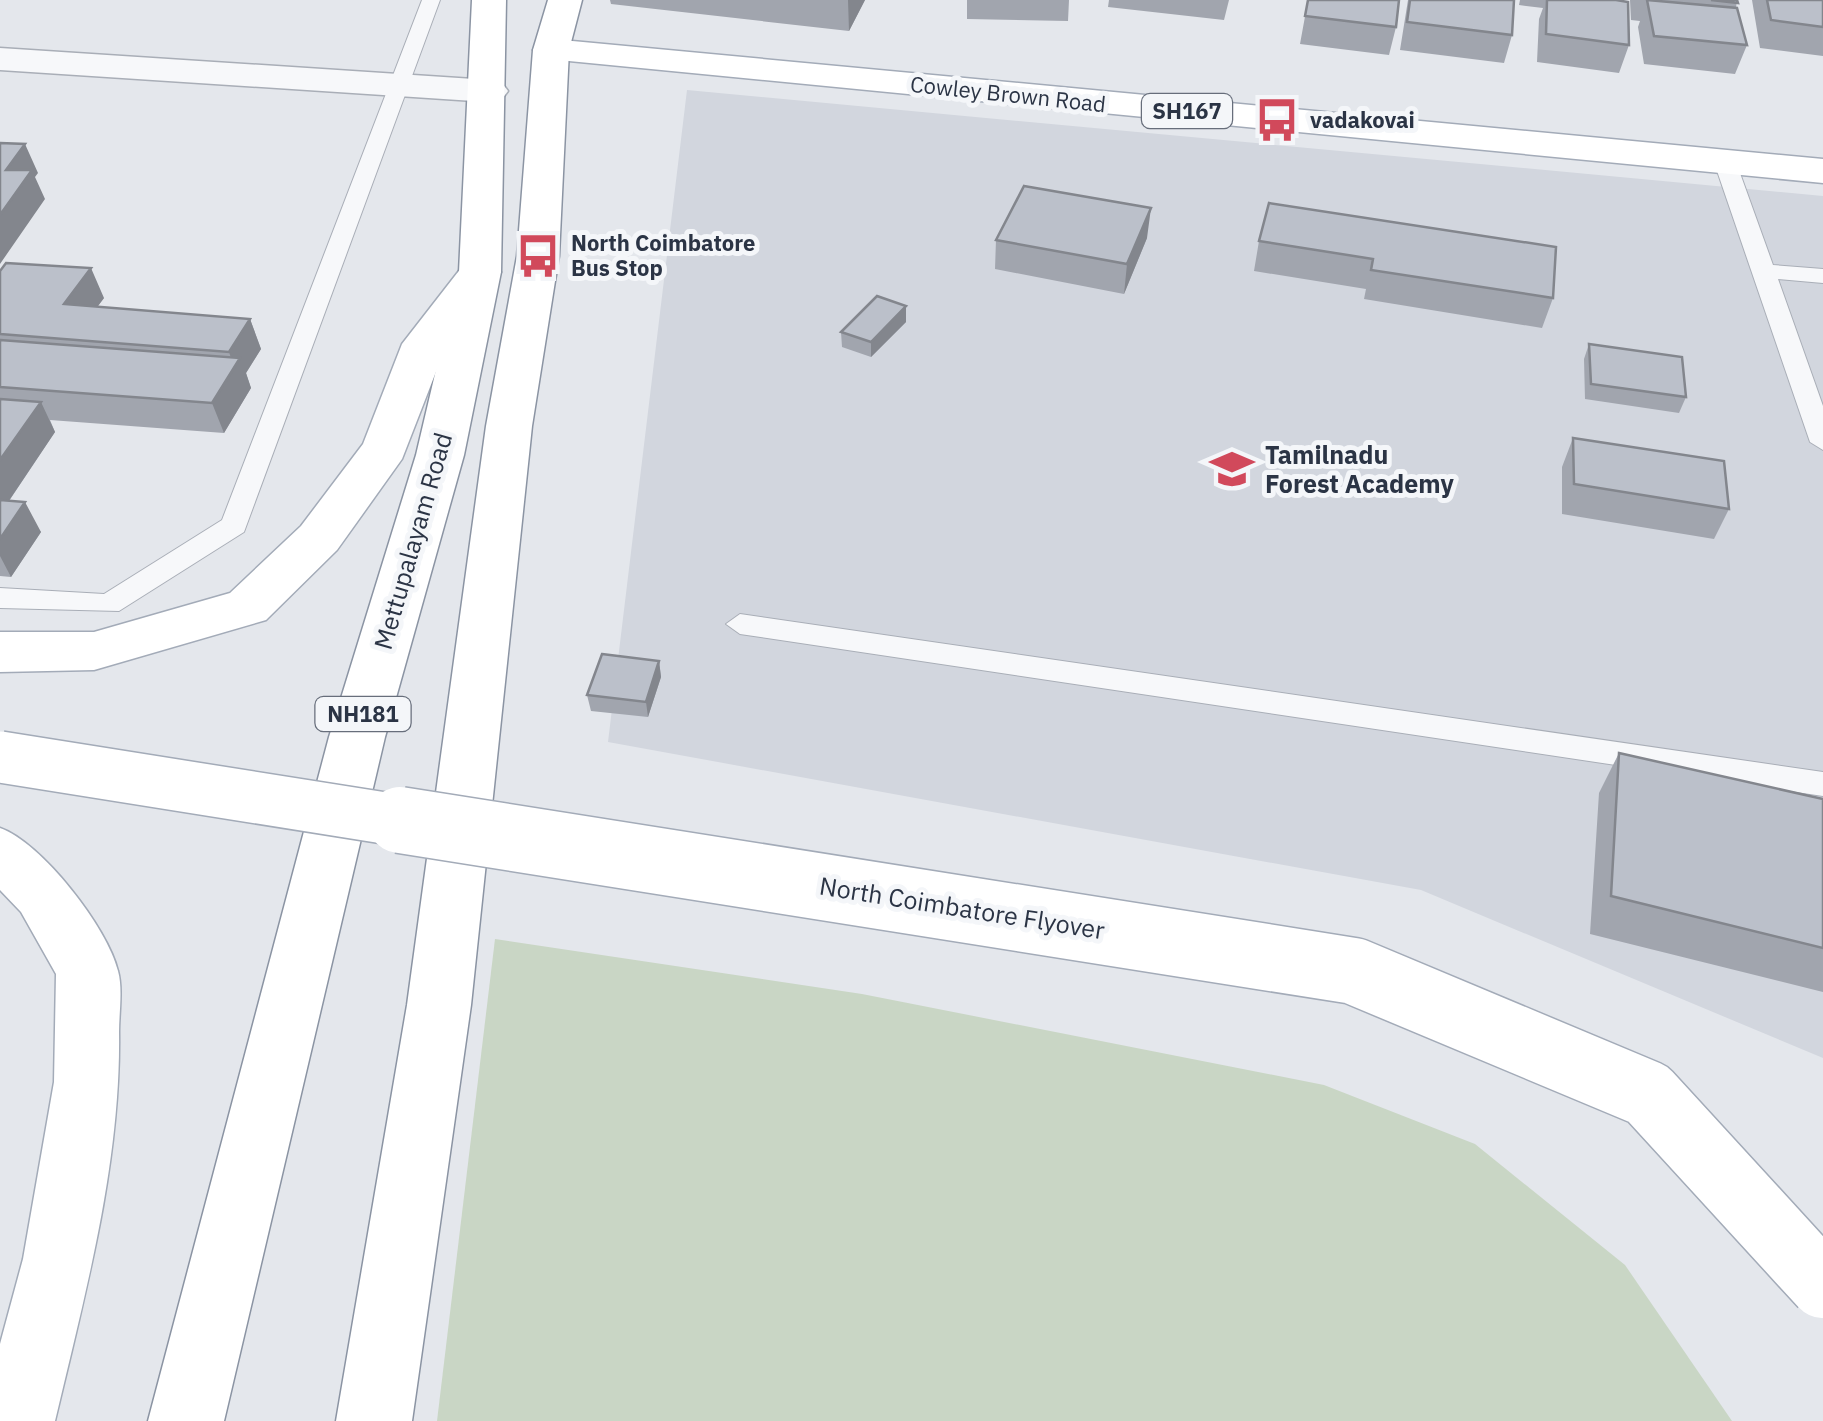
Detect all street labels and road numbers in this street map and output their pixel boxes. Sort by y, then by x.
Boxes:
street label: Cowley Brown Road [909,69,1107,118]
road number: SH167 [1142,94,1232,128]
street label: Mettupalayam Road [366,429,459,653]
road number: NH181 [316,697,410,731]
street label: North Coimbatore Flyover [817,869,1107,946]

